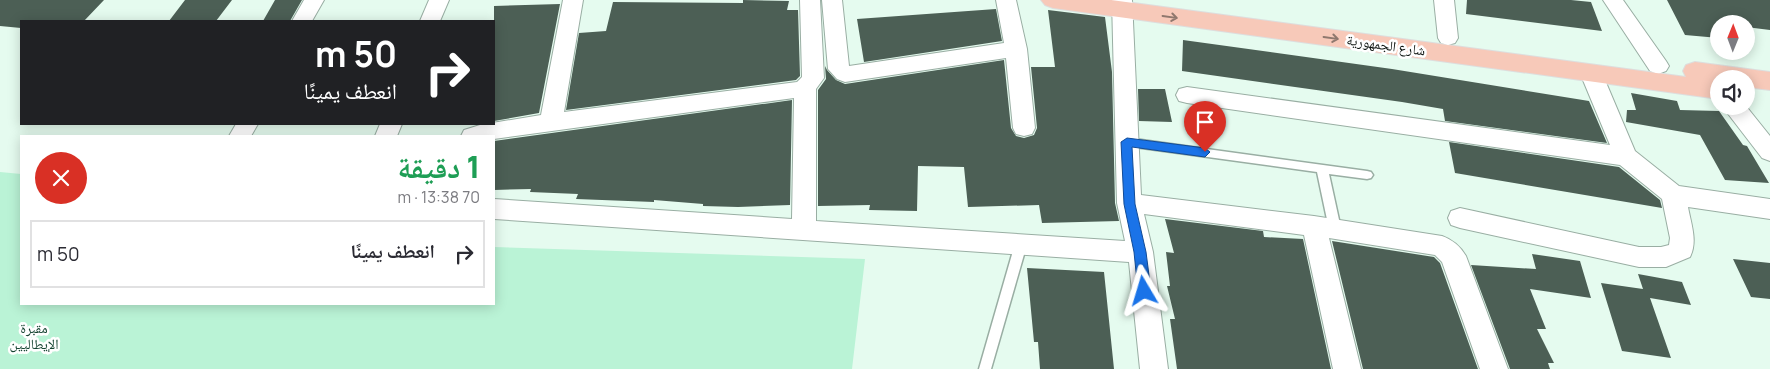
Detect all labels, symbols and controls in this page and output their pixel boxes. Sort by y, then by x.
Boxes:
one-way arrow [1161,12,1177,22]
north arrow [1710,15,1755,60]
map controls [1710,15,1755,115]
text: 50 m [315,30,397,78]
street label: شارع الجمهورية [1345,30,1427,60]
one-way arrow [1322,33,1338,43]
icon: right [415,40,480,105]
button: sound [1710,70,1755,115]
text: انعطف يمينًا [304,76,397,106]
pin [1184,101,1226,152]
icon: arrive [1191,108,1219,136]
text: 1 دقيقة [397,146,480,187]
button: close [35,152,87,204]
text: 70 m · 13:38 [397,186,480,208]
text: انعطف يمينًا [351,238,435,264]
icon: right [450,240,478,268]
text: 50 m [37,241,80,267]
position arrow [1117,264,1169,316]
park label: مقبرة الإيطاليين [10,318,58,353]

